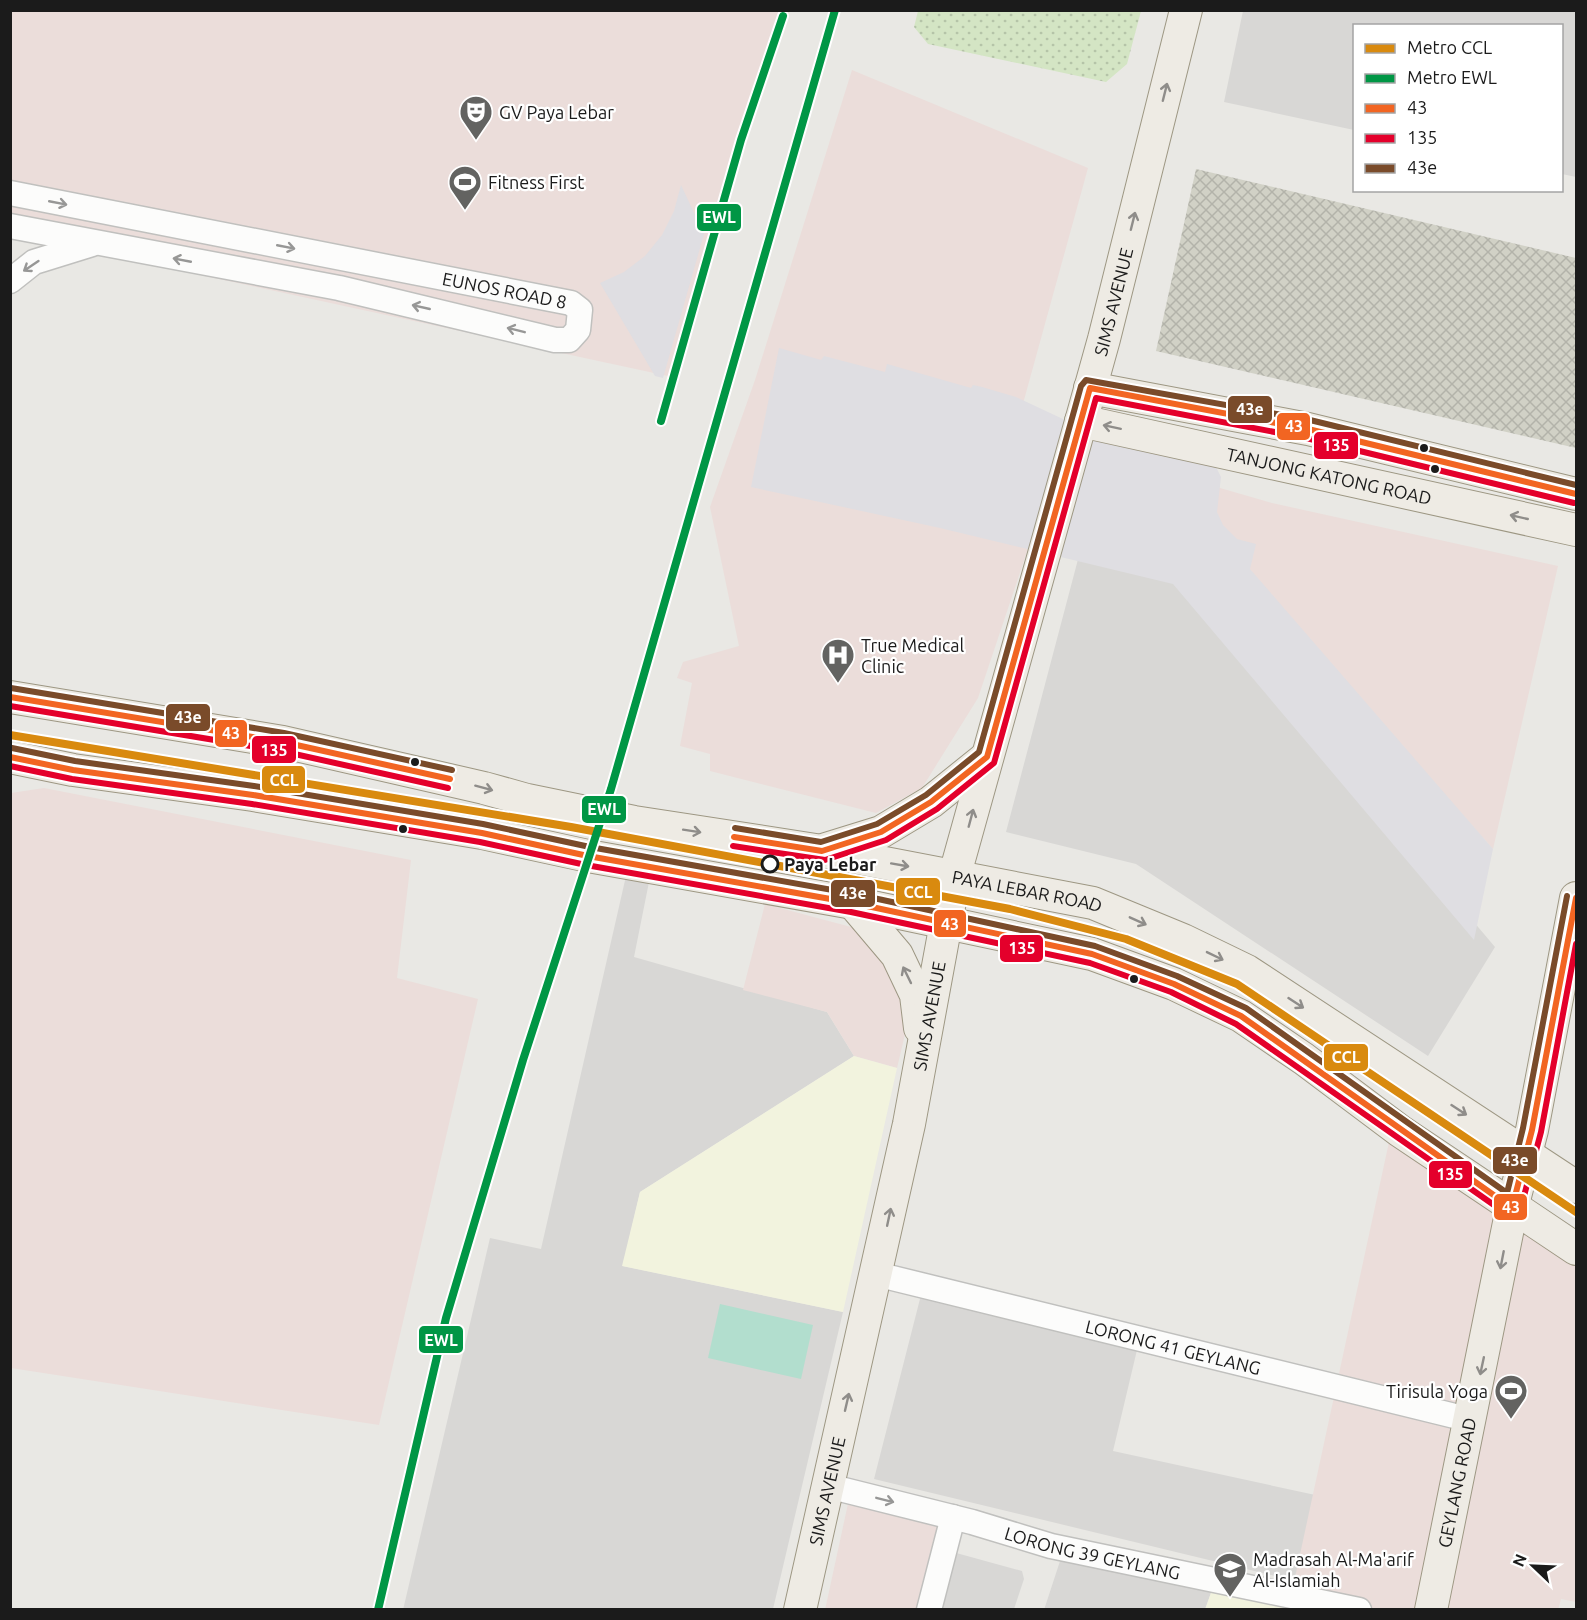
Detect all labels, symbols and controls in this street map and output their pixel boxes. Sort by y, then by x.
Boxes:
legend [1353,24,1563,192]
text: Metro CCL [1407,37,1492,57]
text: Metro EWL [1407,67,1497,87]
one-way arrow [1159,83,1171,102]
theatre icon: GV Paya Lebar [458,94,494,141]
text: 43 [1407,97,1427,117]
place label: GV Paya Lebar [499,102,614,122]
text: 135 [1407,127,1437,147]
text: 43e [1407,157,1437,177]
sports icon: Fitness First [447,164,483,211]
place label: Fitness First [488,172,584,192]
one-way arrow [48,198,67,209]
line badge: EWL [696,203,742,232]
text: EWL [702,208,736,226]
one-way arrow [1127,212,1139,231]
one-way arrow [275,242,295,253]
street label: SIMS AVENUE [1090,246,1136,358]
one-way arrow [172,254,192,265]
one-way arrow [23,260,39,272]
street label: EUNOS ROAD 8 [441,268,568,312]
one-way arrow [411,301,431,312]
one-way arrow [507,323,526,335]
line badge: 43e [1227,395,1273,424]
text: 43e [1236,400,1264,418]
line badge: 43 [1276,412,1311,441]
text: 43 [1285,417,1303,435]
one-way arrow [1103,421,1122,432]
line badge: 135 [1313,431,1359,460]
text: 135 [1322,436,1350,454]
unlabelled marker [1418,442,1430,454]
street label: TANJONG KATONG ROAD [1225,443,1434,508]
unlabelled marker [1429,463,1441,475]
one-way arrow [1510,511,1530,522]
place label: True Medical Clinic [861,635,965,676]
hospital icon: True Medical Clinic [820,637,856,684]
line badge: 43e [165,703,211,732]
text: 43e [174,708,202,726]
line badge: 43 [214,719,248,748]
text: 43 [222,724,240,742]
line badge: 135 [251,735,297,764]
text: 135 [260,741,288,759]
unlabelled marker [409,756,421,768]
line badge: CCL [261,765,306,794]
text: CCL [270,771,299,789]
one-way arrow [474,783,493,794]
line badge: EWL [581,795,627,824]
text: EWL [587,800,621,818]
one-way arrow [966,809,977,828]
unlabelled marker [397,823,409,835]
one-way arrow [681,825,701,836]
place label: Paya Lebar [784,854,877,874]
marker: Paya Lebar [761,855,779,873]
one-way arrow [890,860,910,871]
street label: PAYA LEBAR ROAD [950,866,1105,916]
line badge: CCL [895,877,941,906]
line badge: 43e [830,879,876,908]
text: CCL [904,883,933,901]
text: 43e [839,884,867,902]
line badge: 43 [933,909,967,938]
text: 43 [941,915,959,933]
one-way arrow [1129,916,1147,927]
line badge: 135 [999,934,1044,963]
text: 135 [1008,939,1036,957]
one-way arrow [1205,950,1223,962]
street label: SIMS AVENUE [909,960,949,1072]
one-way arrow [900,966,912,984]
unlabelled marker [1128,973,1140,985]
one-way arrow [1287,997,1303,1009]
line badge: CCL [1323,1043,1369,1072]
text: CCL [1332,1048,1361,1066]
one-way arrow [1450,1103,1467,1116]
line badge: 43e [1492,1146,1538,1175]
text: 43e [1501,1151,1529,1169]
line badge: 135 [1428,1160,1473,1189]
text: 135 [1436,1165,1464,1183]
line badge: 43 [1493,1193,1528,1221]
text: 43 [1502,1198,1520,1216]
one-way arrow [883,1207,895,1226]
one-way arrow [1497,1249,1508,1269]
street label: LORONG 41 GEYLANG [1084,1316,1263,1378]
line badge: EWL [418,1325,464,1354]
text: EWL [424,1331,458,1349]
one-way arrow [1476,1355,1487,1375]
sports icon: Tirisula Yoga [1493,1373,1529,1420]
place label: Tirisula Yoga [1386,1381,1488,1401]
one-way arrow [842,1393,853,1412]
street label: GEYLANG ROAD [1434,1416,1480,1549]
street label: SIMS AVENUE [805,1435,849,1547]
one-way arrow [875,1495,894,1507]
street label: LORONG 39 GEYLANG [1002,1523,1182,1583]
north arrow [1503,1536,1563,1596]
place label: Madrasah Al-Ma'arif Al-Islamiah [1253,1549,1414,1590]
school or university icon: Madrasah Al-Ma'arif Al-Islamiah [1212,1551,1248,1598]
text: N [1509,1551,1530,1569]

